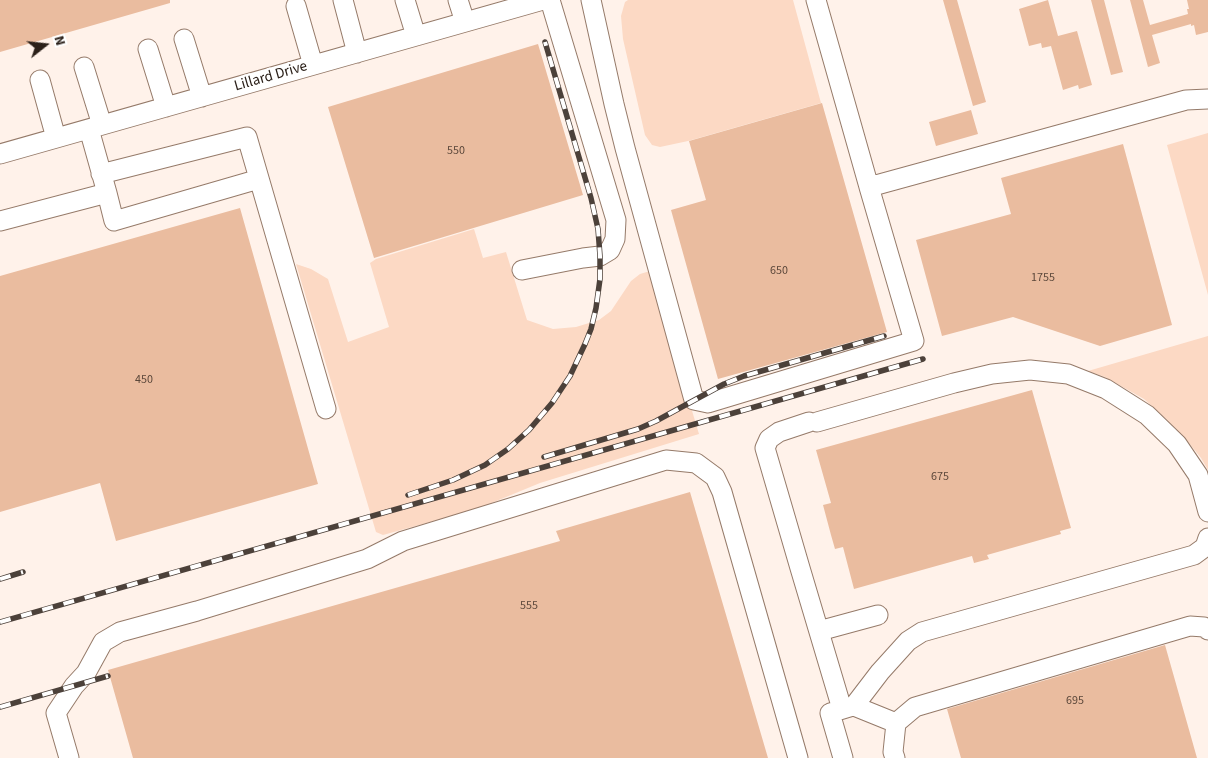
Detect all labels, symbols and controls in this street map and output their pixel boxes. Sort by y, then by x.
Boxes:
north arrow [20,20,70,70]
text: N [49,34,70,48]
street label: Lillard Drive [232,58,310,96]
house number: 550 [447,144,465,158]
house number: 650 [770,264,788,278]
house number: 1755 [1031,271,1055,285]
house number: 450 [135,373,153,387]
house number: 675 [931,470,949,484]
house number: 555 [520,599,538,613]
house number: 695 [1066,694,1084,708]

